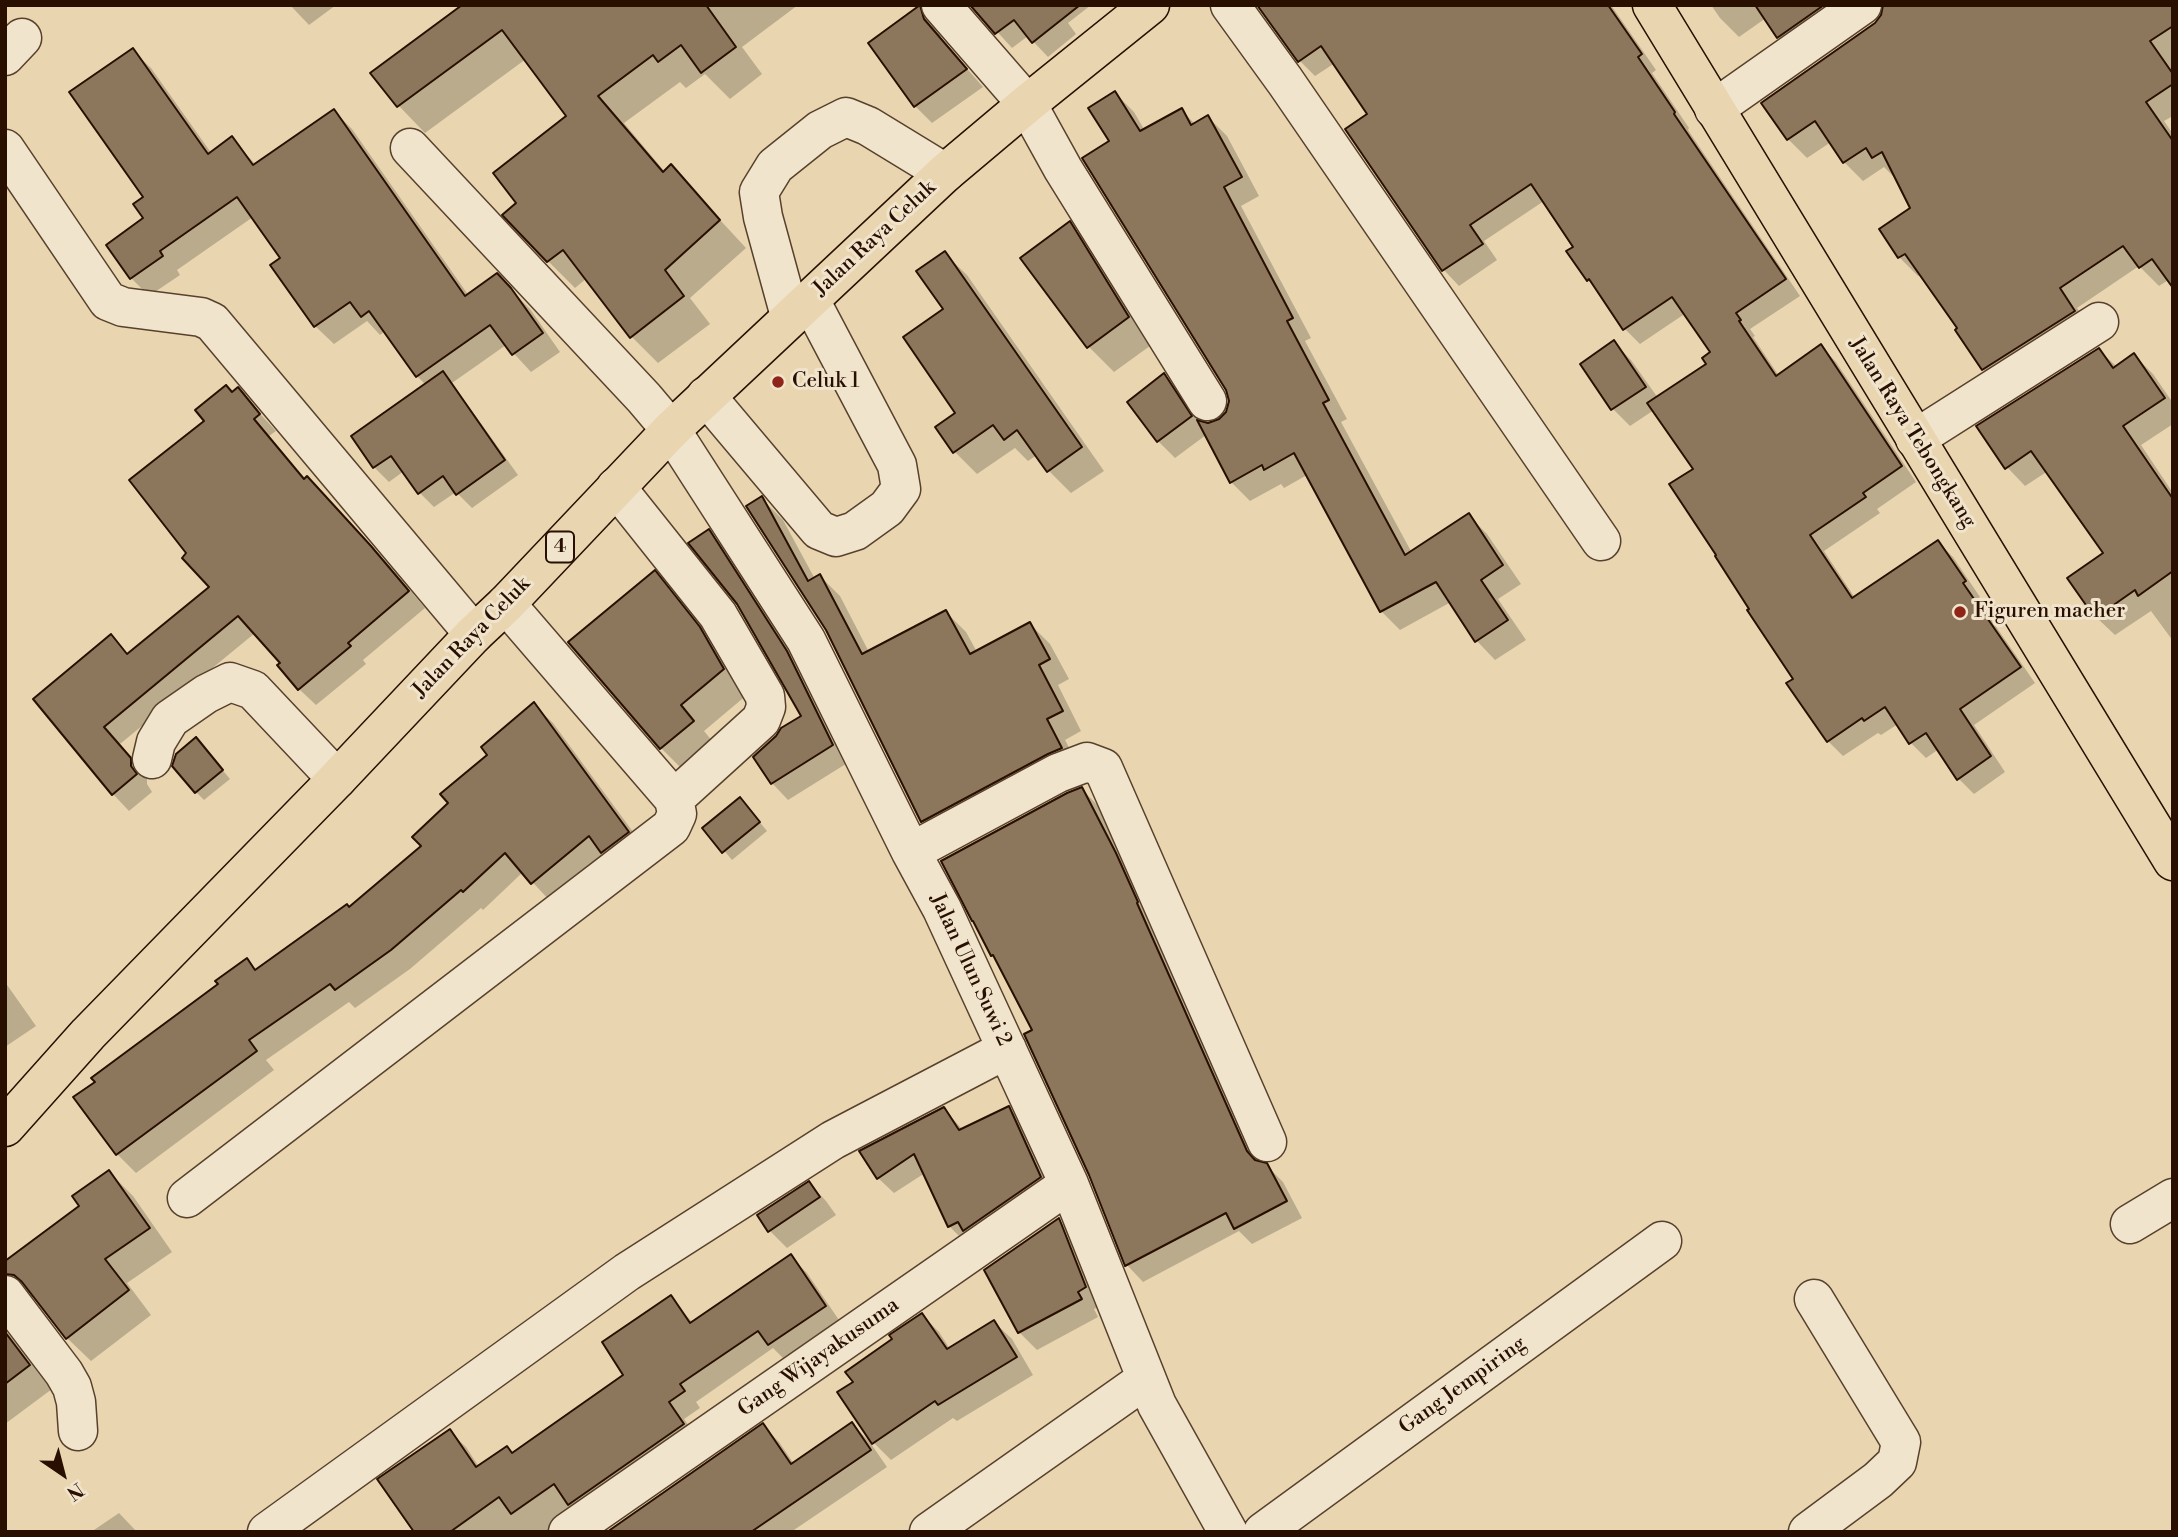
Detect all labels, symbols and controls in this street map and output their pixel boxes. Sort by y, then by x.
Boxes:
street label: Jalan Raya Celuk [809,176,941,302]
street label: Jalan Raya Tebongkang [1843,333,1981,533]
place label: Celuk 1 [792,369,860,395]
marker: Celuk 1 [770,374,786,390]
road number: 4 [546,532,574,562]
street label: Jalan Raya Celuk [408,572,536,704]
place label: Figuren macher [1974,599,2125,625]
marker: Figuren macher [1952,604,1968,620]
street label: Jalan Ulun Suwi 2 [924,890,1016,1050]
street label: Gang Wijayakusuma [734,1293,904,1423]
street label: Gang Jempiring [1395,1332,1531,1440]
north arrow [28,1439,98,1509]
text: N [62,1477,88,1505]

